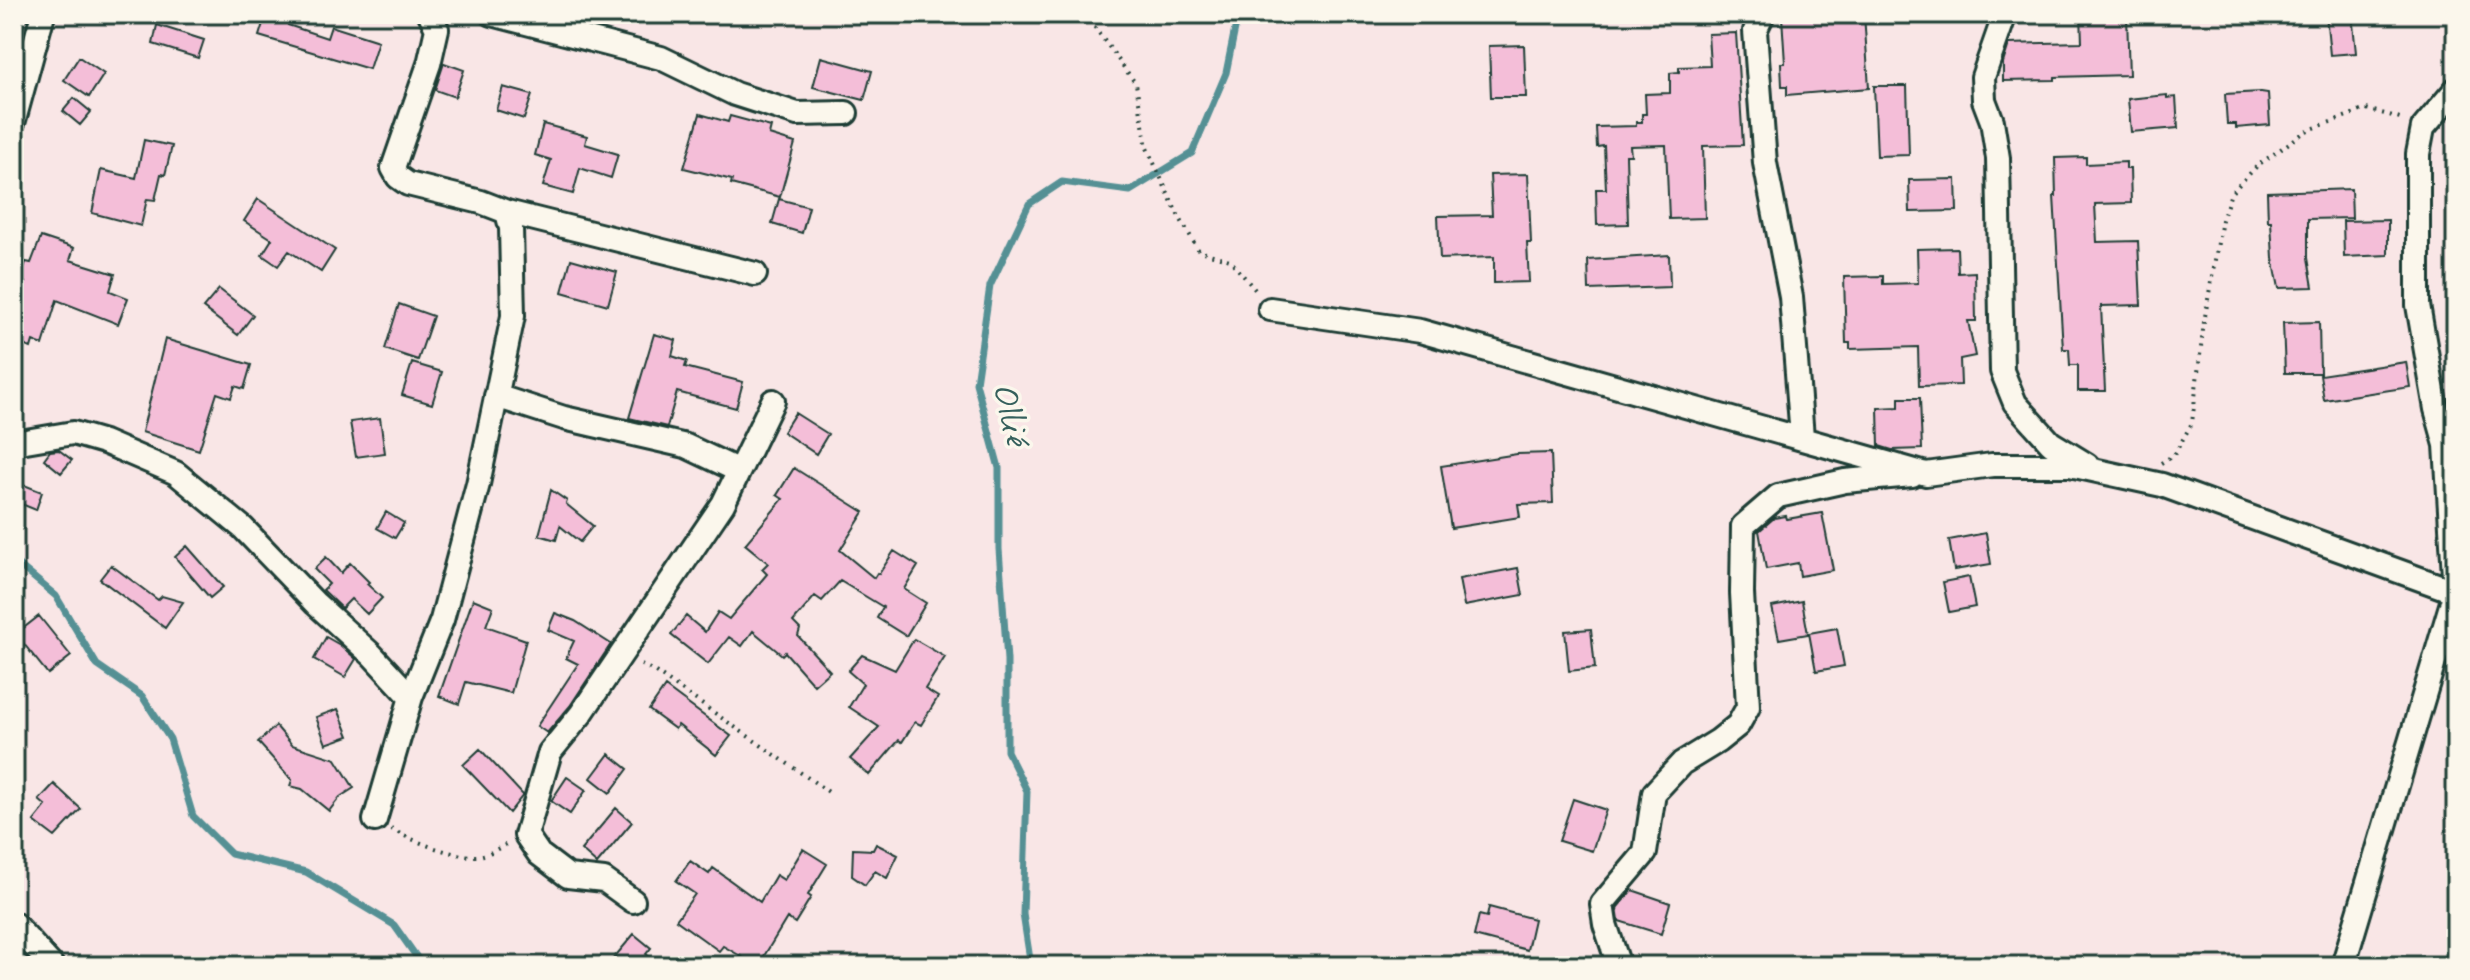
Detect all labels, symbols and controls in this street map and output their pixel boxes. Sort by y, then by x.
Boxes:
water label: Ollié [982,379,1037,453]

